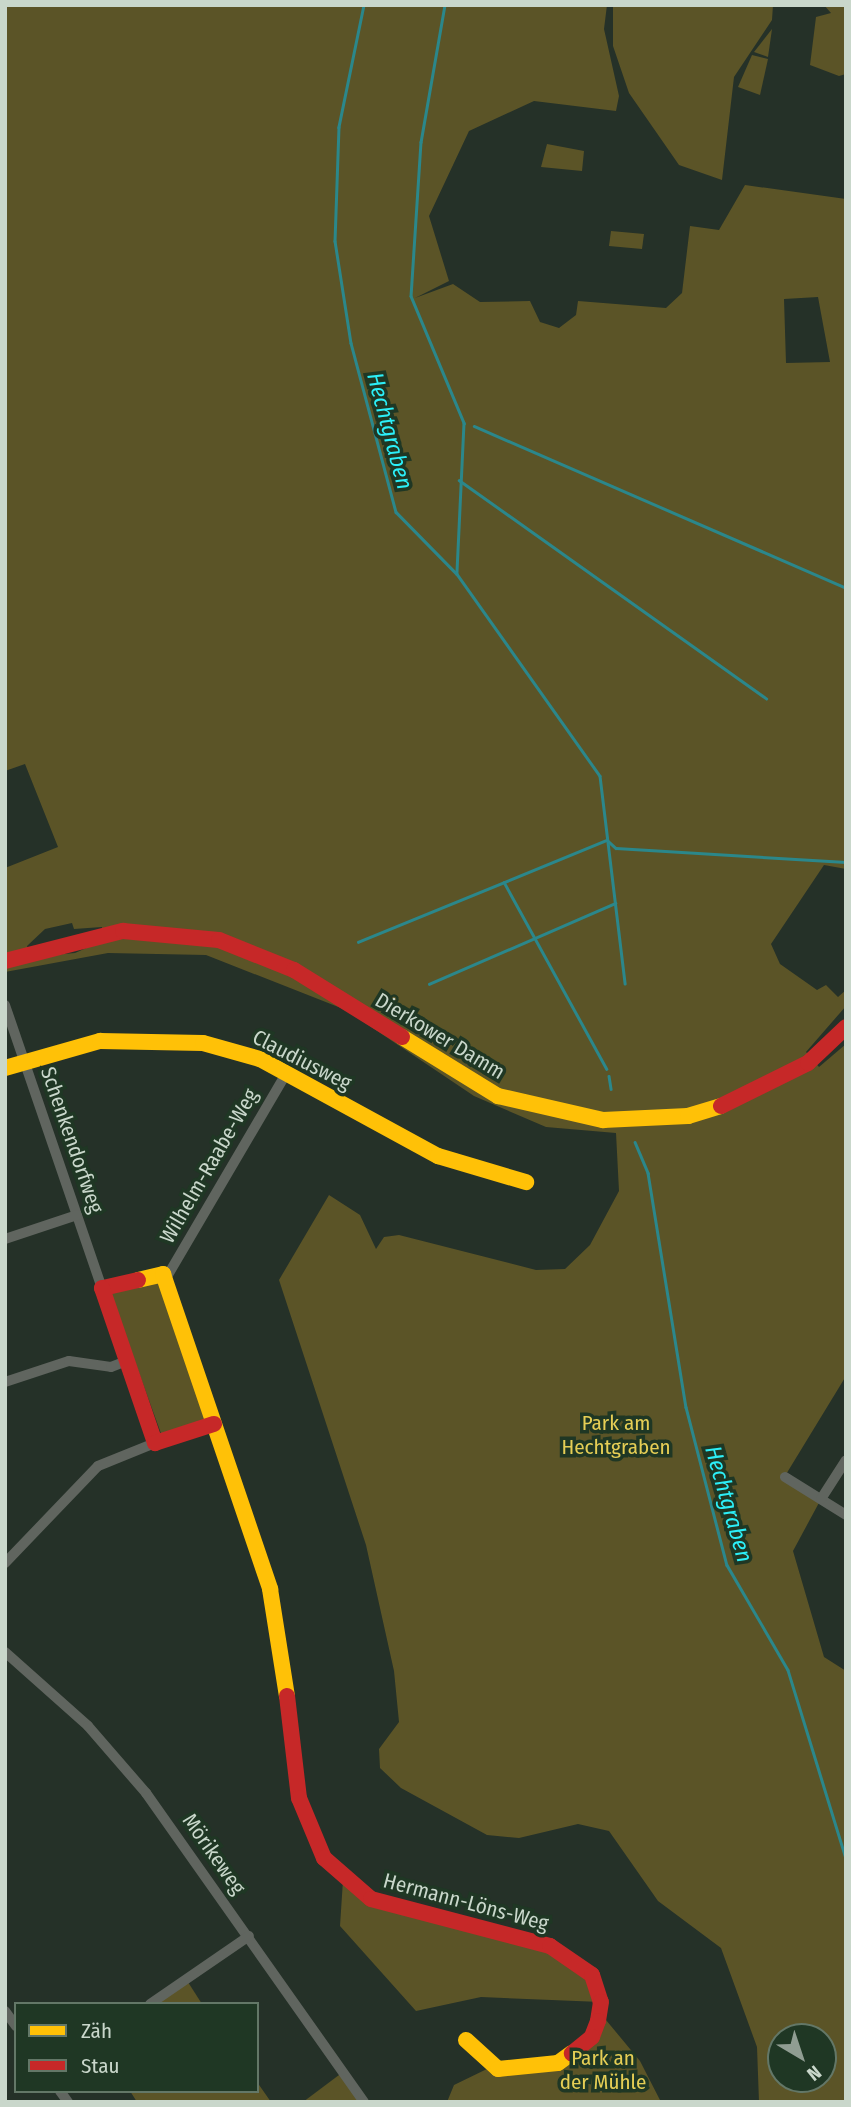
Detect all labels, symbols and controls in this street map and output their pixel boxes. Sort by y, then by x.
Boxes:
water label: Hechtgraben [361,370,419,492]
street label: Dierkower Damm [371,987,509,1085]
street label: Claudiusweg [248,1024,356,1096]
street label: Schenkendorfweg [35,1064,109,1216]
street label: Wilhelm-Raabe-Weg [155,1084,263,1248]
park label: Park am Hechtgraben [561,1410,671,1460]
water label: Hechtgraben [699,1443,759,1565]
street label: Mörikeweg [177,1809,251,1899]
street label: Hermann-Löns-Weg [381,1868,551,1936]
legend [14,2002,259,2093]
text: Zäh [81,2018,112,2044]
north arrow [767,2023,837,2093]
park label: Park an der Mühle [560,2045,646,2095]
text: Stau [81,2053,119,2079]
text: N [803,2061,826,2086]

